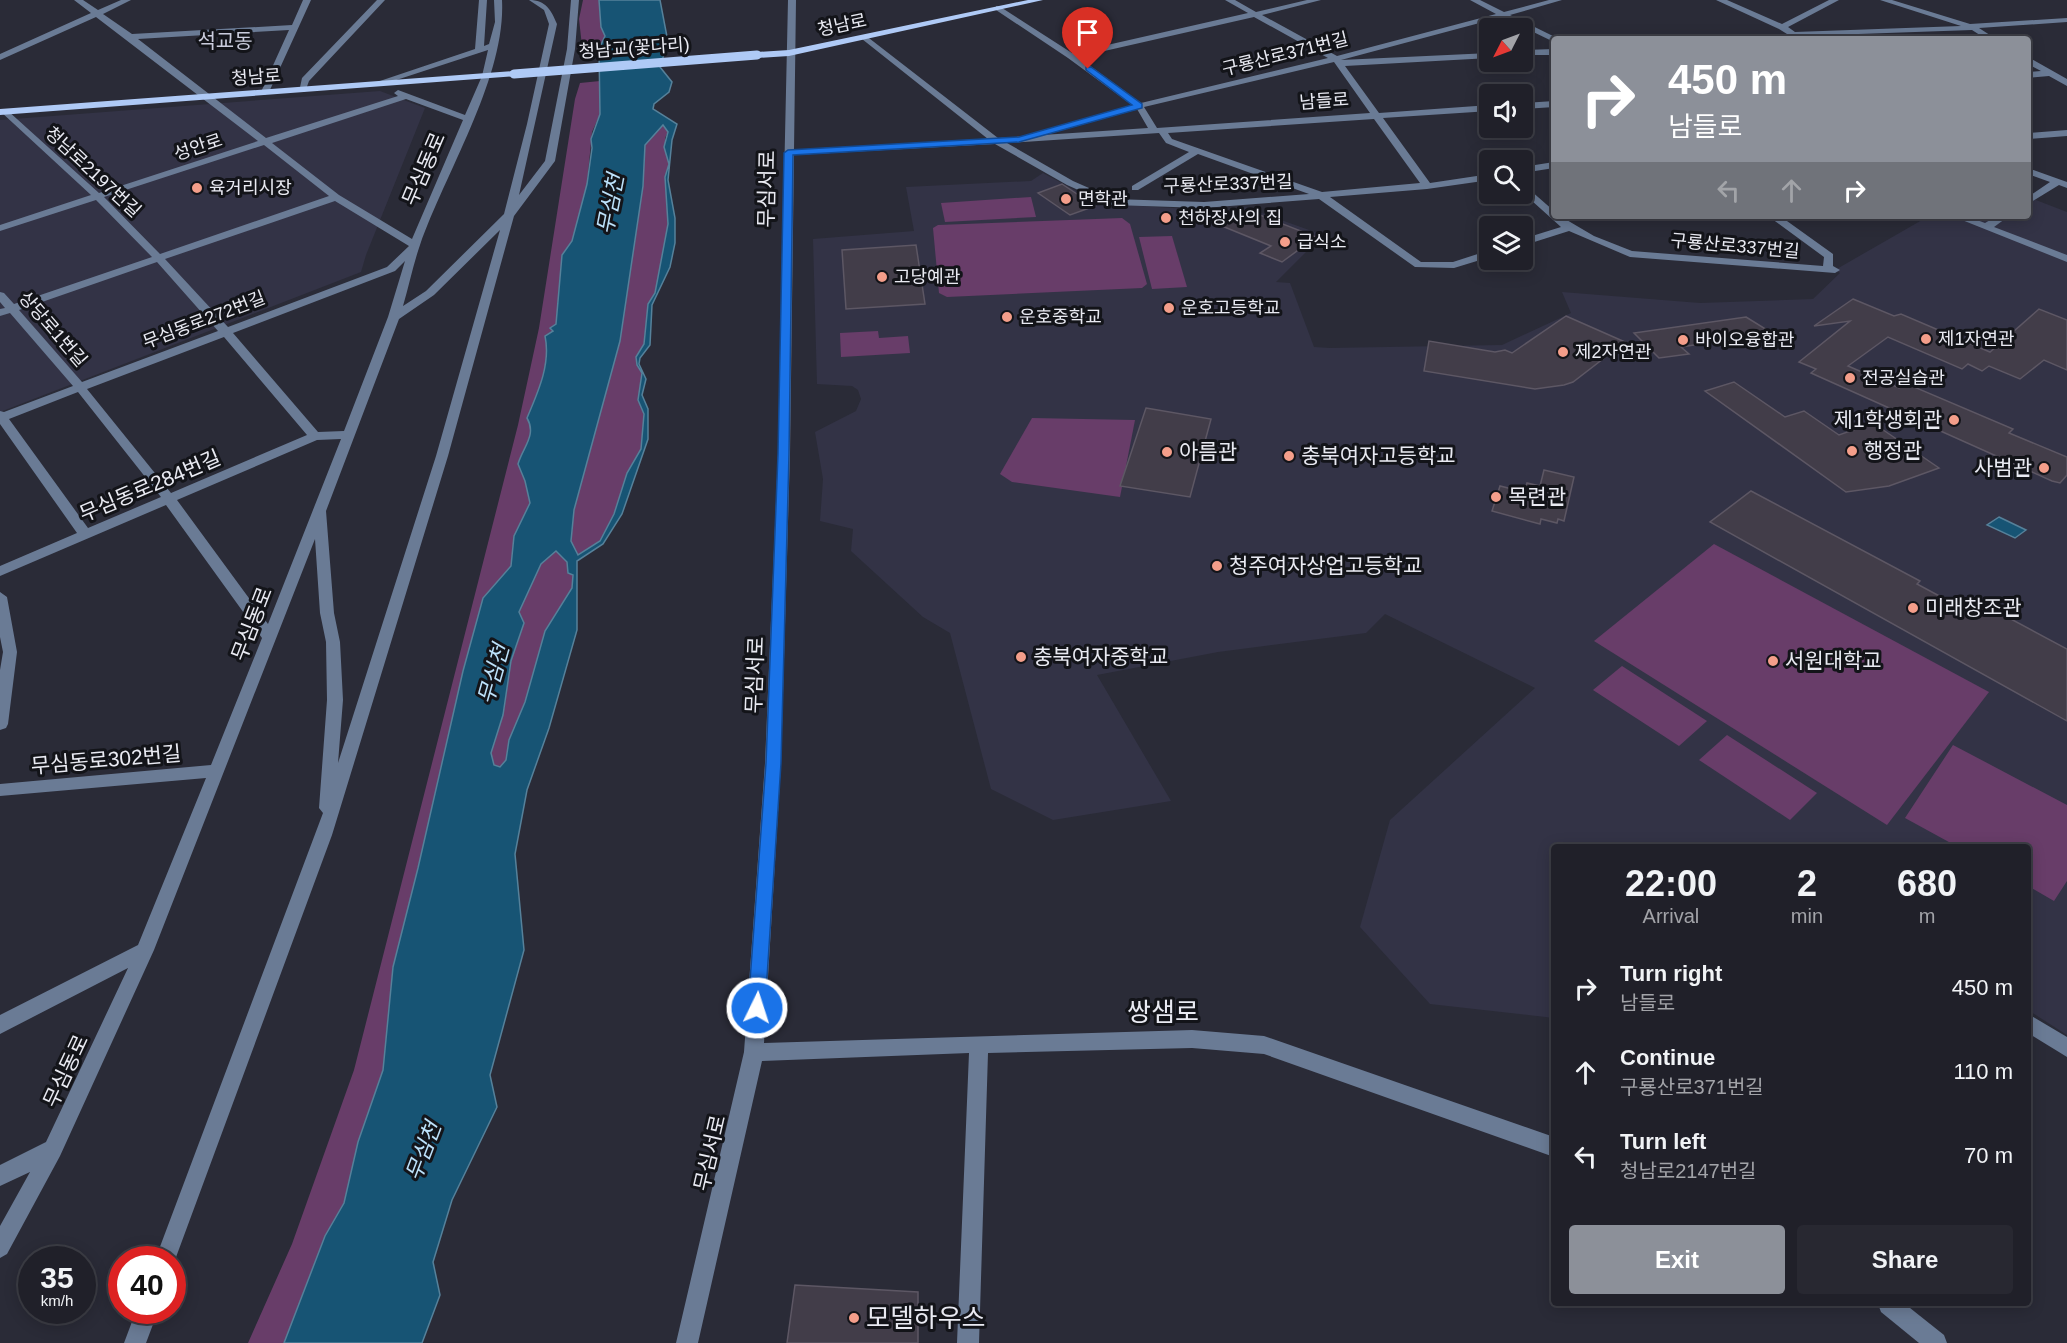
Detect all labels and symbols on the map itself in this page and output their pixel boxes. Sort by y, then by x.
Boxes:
pin [1062,7,1113,69]
street label: 청남로 [816,10,868,40]
north arrow [1479,18,1533,72]
street label: 구룡산로371번길 [1220,29,1350,79]
district label: 석교동 [197,30,253,52]
street label: 청남교(꽃다리) [578,34,690,62]
street label: 청남로 [231,65,281,89]
street label: 남들로 [1299,89,1349,113]
street label: 청남로2197번길 [41,123,145,221]
street label: 무심동로 [398,129,449,209]
street label: 성안로 [171,130,225,164]
street label: 무심서로 [754,150,779,228]
water label: 무심천 [592,169,629,236]
street label: 구룡산로337번길 [1163,172,1293,196]
place label: 육거리시장 [209,178,292,198]
marker: 육거리시장 [190,181,204,195]
place label: 면학관 [1078,189,1128,209]
marker: 면학관 [1059,192,1073,206]
place label: 천하장사의 집 [1178,208,1282,228]
marker: 천하장사의 집 [1159,211,1173,225]
street label: 구룡산로337번길 [1670,230,1800,262]
place label: 급식소 [1297,232,1347,252]
marker: 급식소 [1278,235,1292,249]
place label: 고당예관 [894,267,961,287]
marker: 고당예관 [875,270,889,284]
street label: 상당로1번길 [15,287,91,371]
street label: 무심동로272번길 [140,287,268,353]
place label: 운호고등학교 [1181,298,1280,318]
marker: 운호고등학교 [1162,301,1176,315]
place label: 운호중학교 [1019,307,1102,327]
marker: 운호중학교 [1000,310,1014,324]
place label: 제1자연관 [1938,329,2015,349]
place label: 바이오융합관 [1695,330,1795,350]
marker: 제1자연관 [1919,332,1933,346]
marker: 바이오융합관 [1676,333,1690,347]
place label: 제2자연관 [1575,342,1652,362]
marker: 제2자연관 [1556,345,1570,359]
place label: 전공실습관 [1862,368,1945,388]
marker: 전공실습관 [1843,371,1857,385]
place label: 제1학생회관 [1834,408,1942,431]
marker: 제1학생회관 [1947,413,1961,427]
place label: 행정관 [1864,439,1922,462]
place label: 아름관 [1179,440,1237,463]
place label: 충북여자고등학교 [1301,444,1456,467]
marker: 행정관 [1845,444,1859,458]
street label: 무심동로284번길 [76,445,224,526]
marker: 아름관 [1160,445,1174,459]
marker: 충북여자고등학교 [1282,449,1296,463]
place label: 사범관 [1974,456,2032,479]
marker: 사범관 [2037,461,2051,475]
place label: 목련관 [1508,485,1566,508]
marker: 목련관 [1489,490,1503,504]
place label: 청주여자상업고등학교 [1229,554,1422,577]
marker: 청주여자상업고등학교 [1210,559,1224,573]
street label: 무심동로 [227,584,276,664]
place label: 미래창조관 [1925,596,2022,619]
marker: 미래창조관 [1906,601,1920,615]
street label: 무심서로 [742,636,767,714]
water label: 무심천 [473,639,515,707]
place label: 충북여자중학교 [1033,645,1168,668]
place label: 서원대학교 [1785,649,1882,672]
marker: 충북여자중학교 [1014,650,1028,664]
marker: 서원대학교 [1766,654,1780,668]
street label: 무심동로302번길 [30,741,182,778]
position arrow [725,976,789,1040]
street label: 쌍샘로 [1127,997,1199,1027]
street label: 무심동로 [39,1031,92,1111]
street label: 무심서로 [690,1113,729,1193]
water label: 무심천 [401,1116,447,1184]
speed limit sign: 40 [108,1246,186,1324]
place label: 모델하우스 [866,1303,986,1333]
marker: 모델하우스 [847,1311,861,1325]

